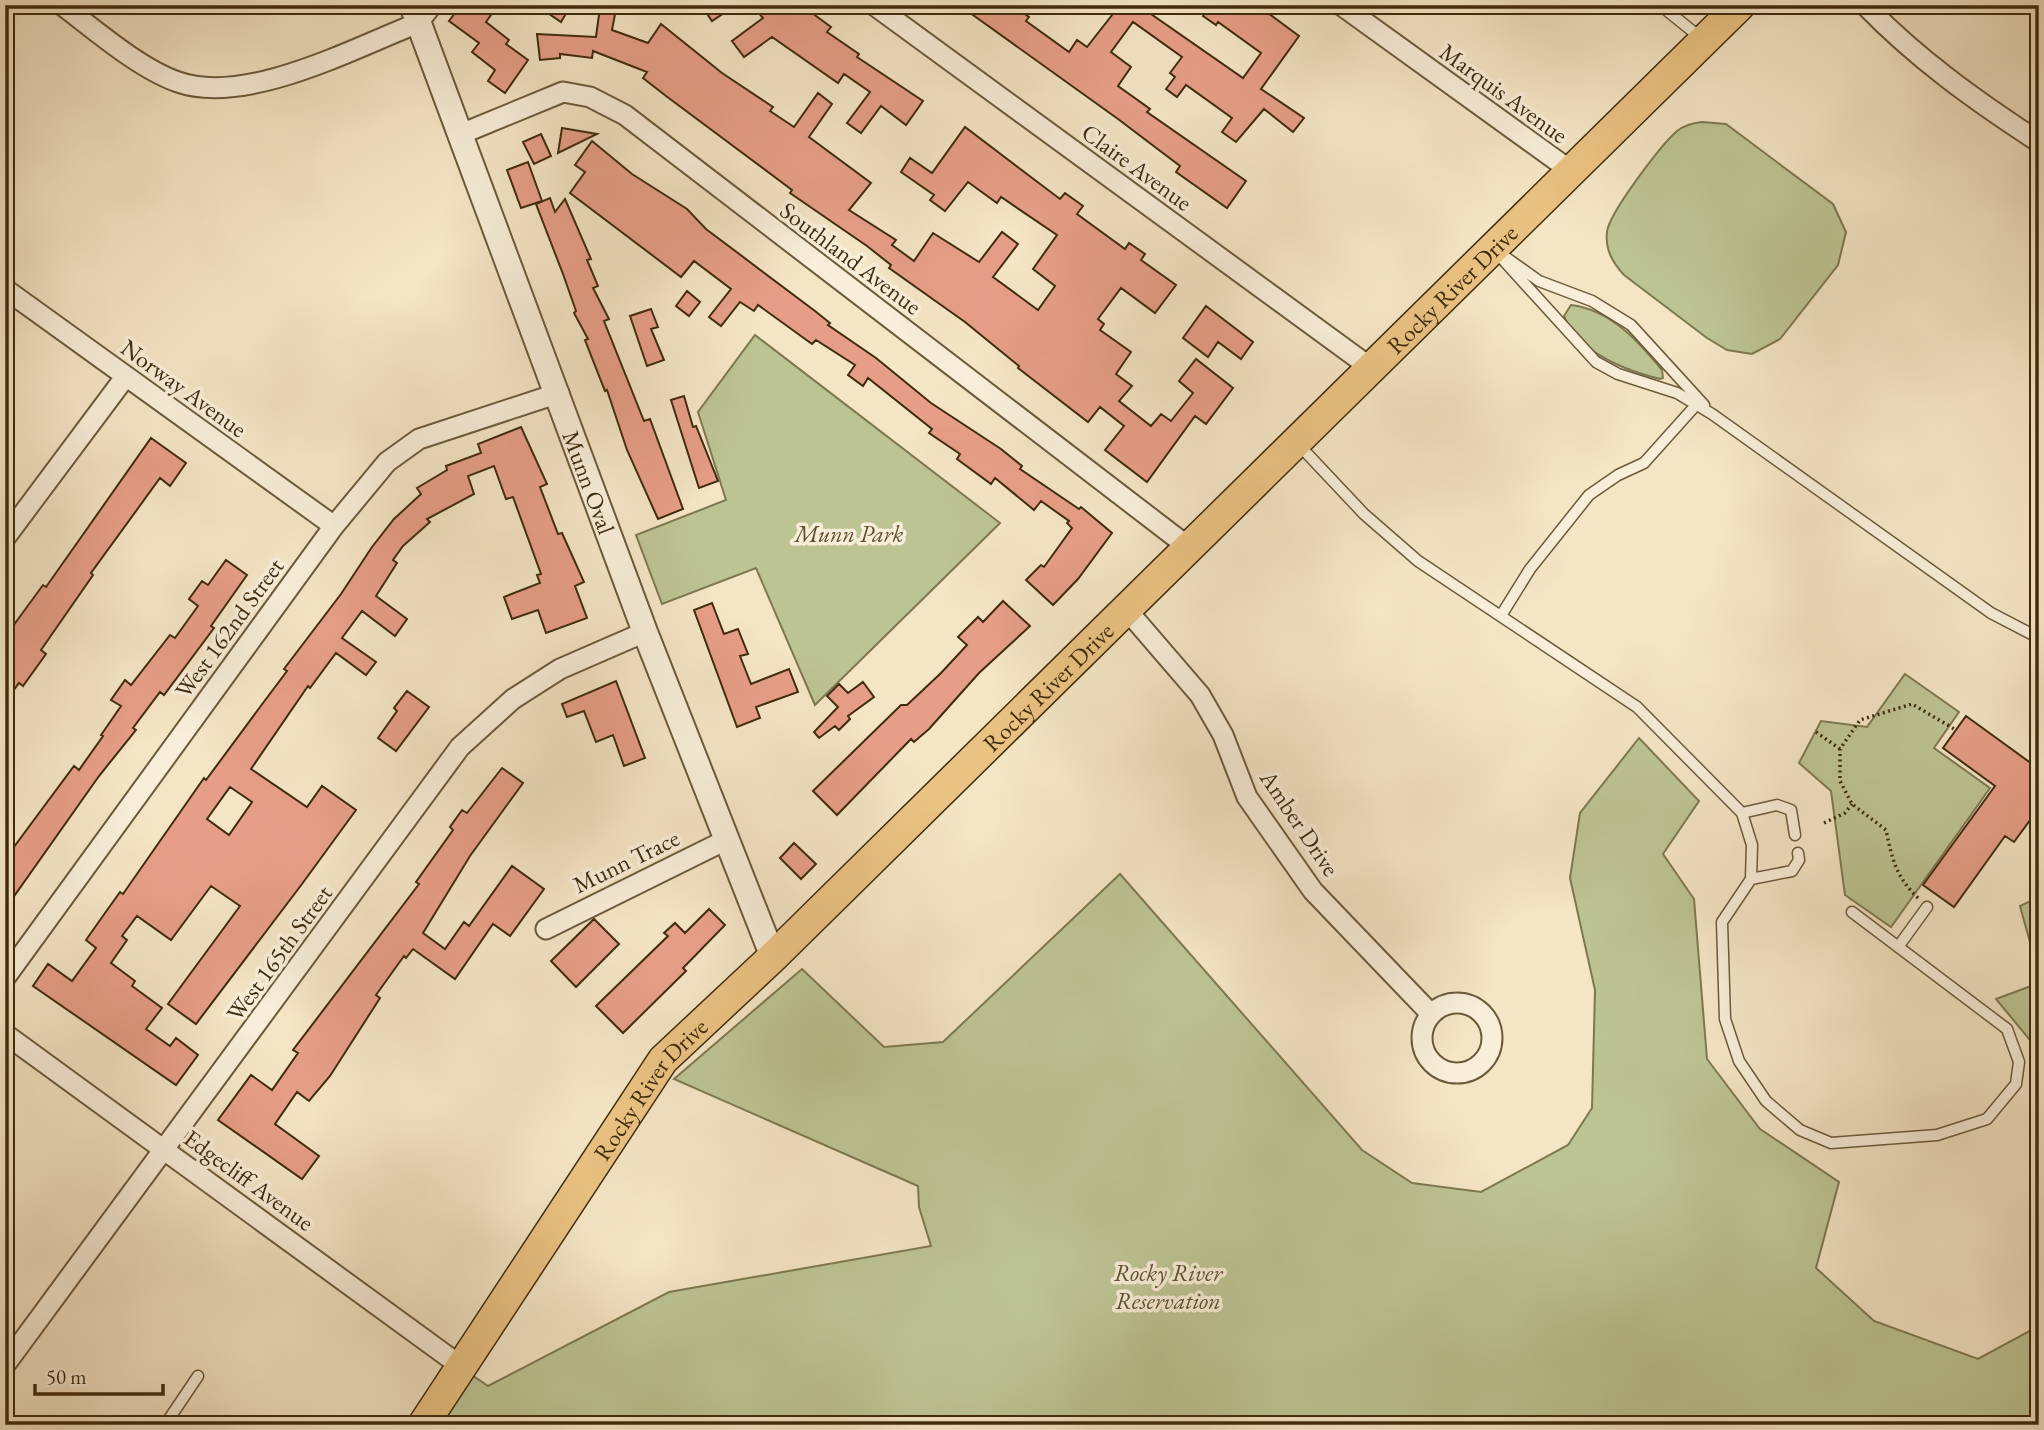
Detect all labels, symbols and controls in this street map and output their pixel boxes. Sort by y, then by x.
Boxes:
street label: Marquis Avenue [1434,36,1574,150]
street label: Claire Avenue [1076,116,1198,218]
street label: Southland Avenue [774,195,928,321]
street label: Rocky River Drive [1380,217,1524,360]
street label: Norway Avenue [115,332,253,444]
street label: Munn Oval [556,426,623,538]
park label: Munn Park [792,518,904,549]
street label: West 162nd Street [168,551,291,704]
street label: Rocky River Drive [976,615,1120,758]
street label: Amber Drive [1253,763,1347,882]
street label: Munn Trace [568,822,684,900]
street label: West 165th Street [219,878,339,1027]
street label: Rocky River Drive [586,1011,714,1166]
street label: Edgecliff Avenue [178,1122,320,1238]
park label: Rocky River Reservation [1114,1257,1224,1316]
scale bar [35,1353,163,1397]
text: 50 m [46,1363,87,1390]

